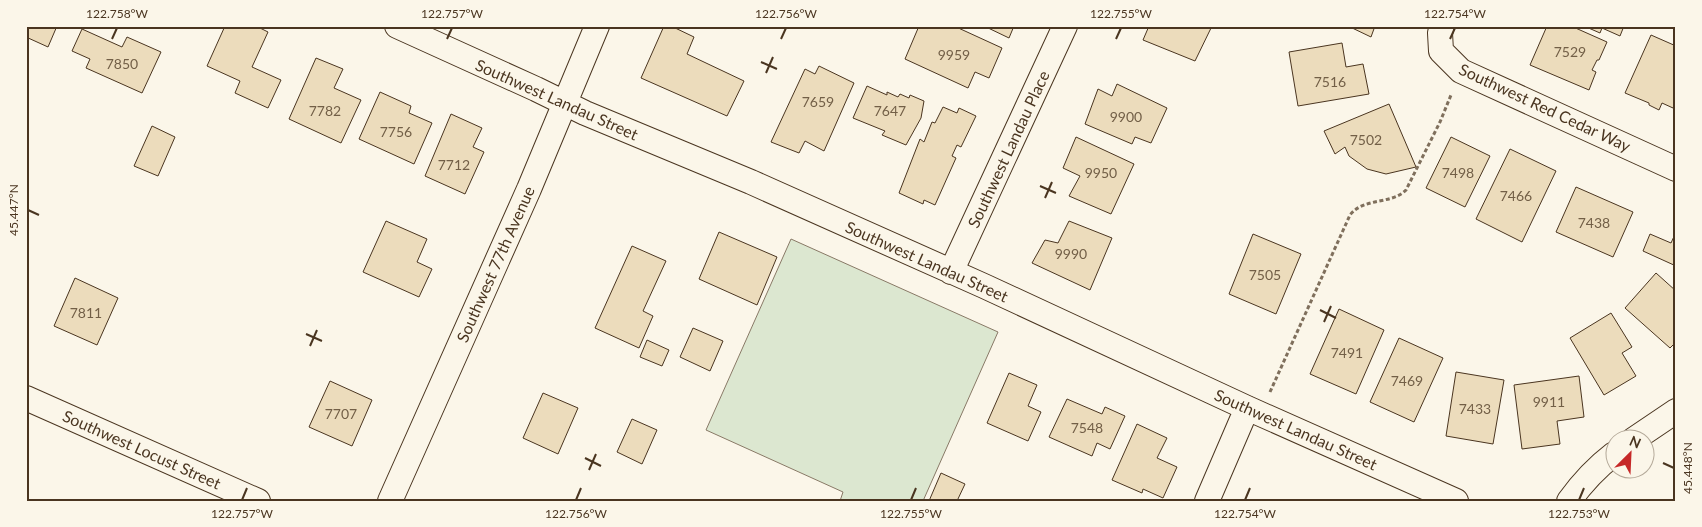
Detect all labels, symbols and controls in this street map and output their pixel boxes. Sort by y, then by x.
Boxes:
text: 122.758°W [86,6,149,21]
text: 122.757°W [421,6,484,21]
text: 122.756°W [755,6,818,21]
text: 122.755°W [1090,6,1153,21]
text: 122.754°W [1424,6,1487,21]
house number: 7529 [1554,43,1586,60]
house number: 9959 [938,46,970,63]
house number: 7850 [106,55,138,72]
street label: Southwest Landau Street [473,55,642,144]
street label: Southwest Red Cedar Way [1456,59,1634,155]
street label: Southwest Landau Place [963,67,1053,231]
house number: 7516 [1314,73,1346,90]
house number: 7659 [802,93,834,110]
house number: 7782 [309,102,341,119]
house number: 7647 [874,102,906,119]
house number: 9900 [1110,108,1142,125]
house number: 7756 [380,123,412,140]
house number: 7502 [1350,131,1382,148]
house number: 7712 [438,156,470,173]
house number: 9950 [1085,164,1117,181]
house number: 7498 [1442,164,1474,181]
street label: Southwest 77th Avenue [452,183,538,345]
text: 45.447°N [6,184,21,236]
house number: 7466 [1500,187,1532,204]
house number: 7438 [1578,214,1610,231]
street label: Southwest Landau Street [843,217,1012,306]
house number: 9990 [1055,245,1087,262]
house number: 7505 [1249,266,1281,283]
house number: 7811 [70,304,102,321]
house number: 7491 [1331,344,1363,361]
house number: 7469 [1391,372,1423,389]
street label: Southwest Landau Street [1212,385,1381,474]
house number: 9911 [1533,393,1565,410]
house number: 7433 [1459,400,1491,417]
house number: 7707 [325,405,357,422]
street label: Southwest Locust Street [60,406,224,493]
house number: 7548 [1071,419,1103,436]
north arrow [1604,430,1654,480]
text: N [1627,432,1644,452]
text: 45.448°N [1680,442,1695,494]
text: 122.757°W [211,506,274,521]
text: 122.756°W [545,506,608,521]
text: 122.755°W [880,506,943,521]
text: 122.754°W [1214,506,1277,521]
text: 122.753°W [1548,506,1611,521]

